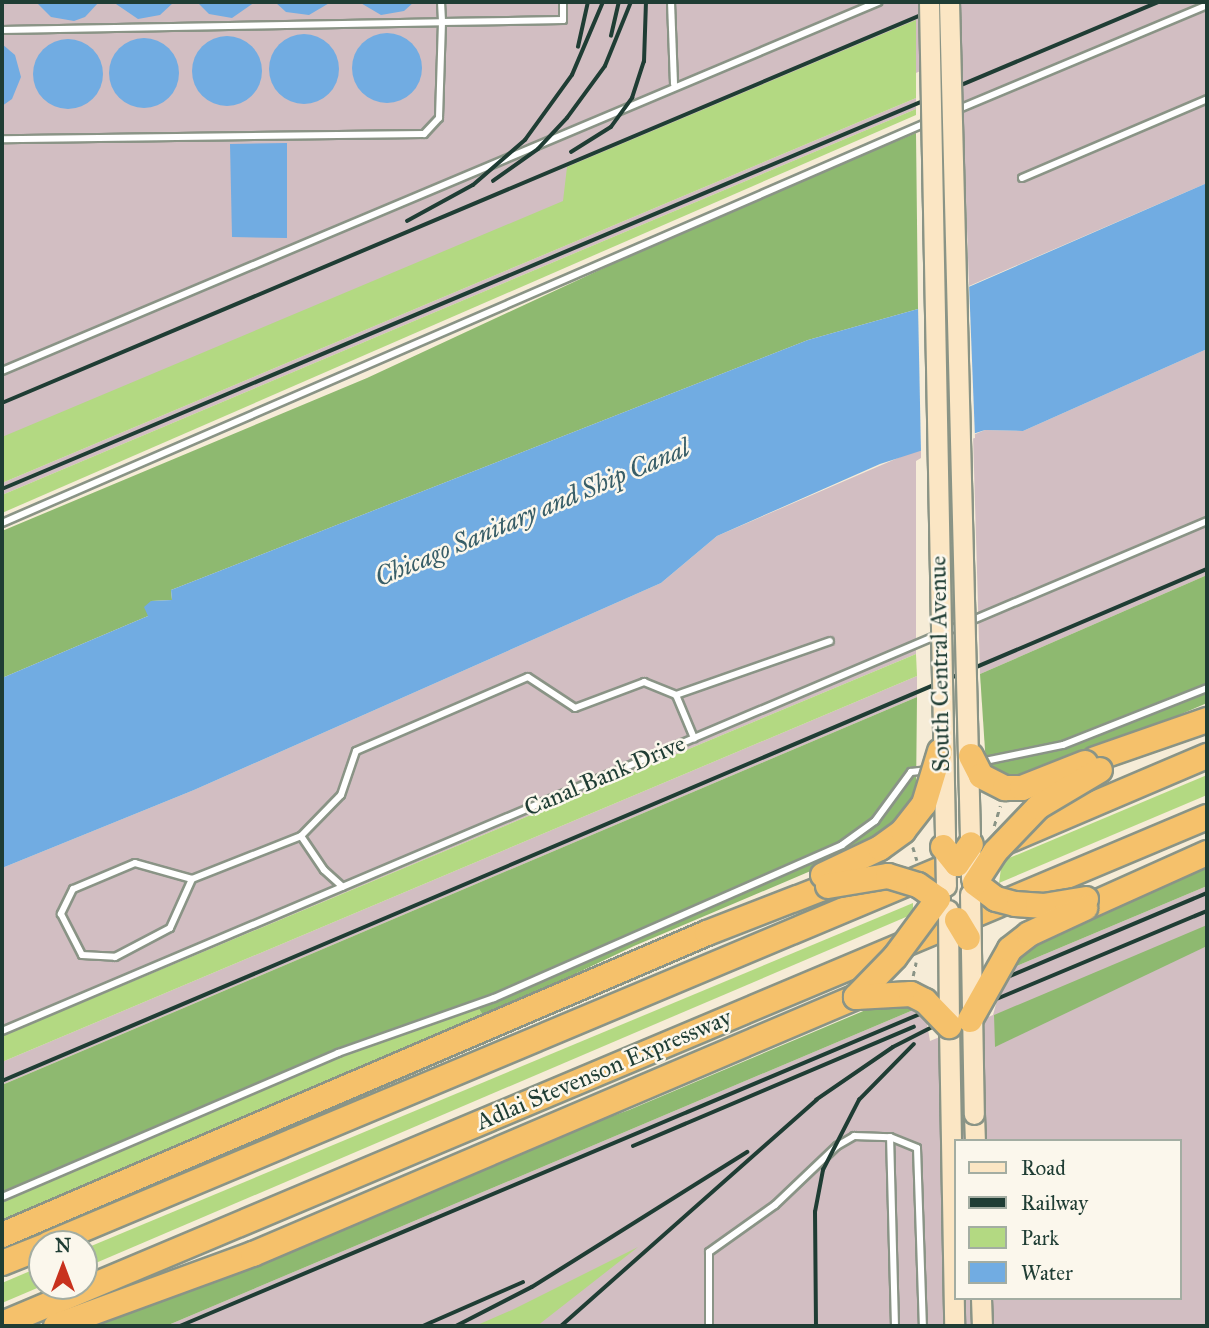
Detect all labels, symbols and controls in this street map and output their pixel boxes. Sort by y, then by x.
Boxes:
water label: Chicago Sanitary and Ship Canal [370,432,694,594]
street label: South Central Avenue [924,556,956,772]
street label: Canal Bank Drive [520,729,690,823]
street label: Adlai Stevenson Expressway [472,1003,736,1137]
legend [954,1139,1181,1300]
text: Road [1021,1155,1066,1181]
text: Railway [1021,1190,1088,1216]
text: Park [1021,1225,1059,1251]
north arrow [28,1230,98,1300]
text: N [55,1234,71,1257]
text: Water [1021,1260,1073,1286]

